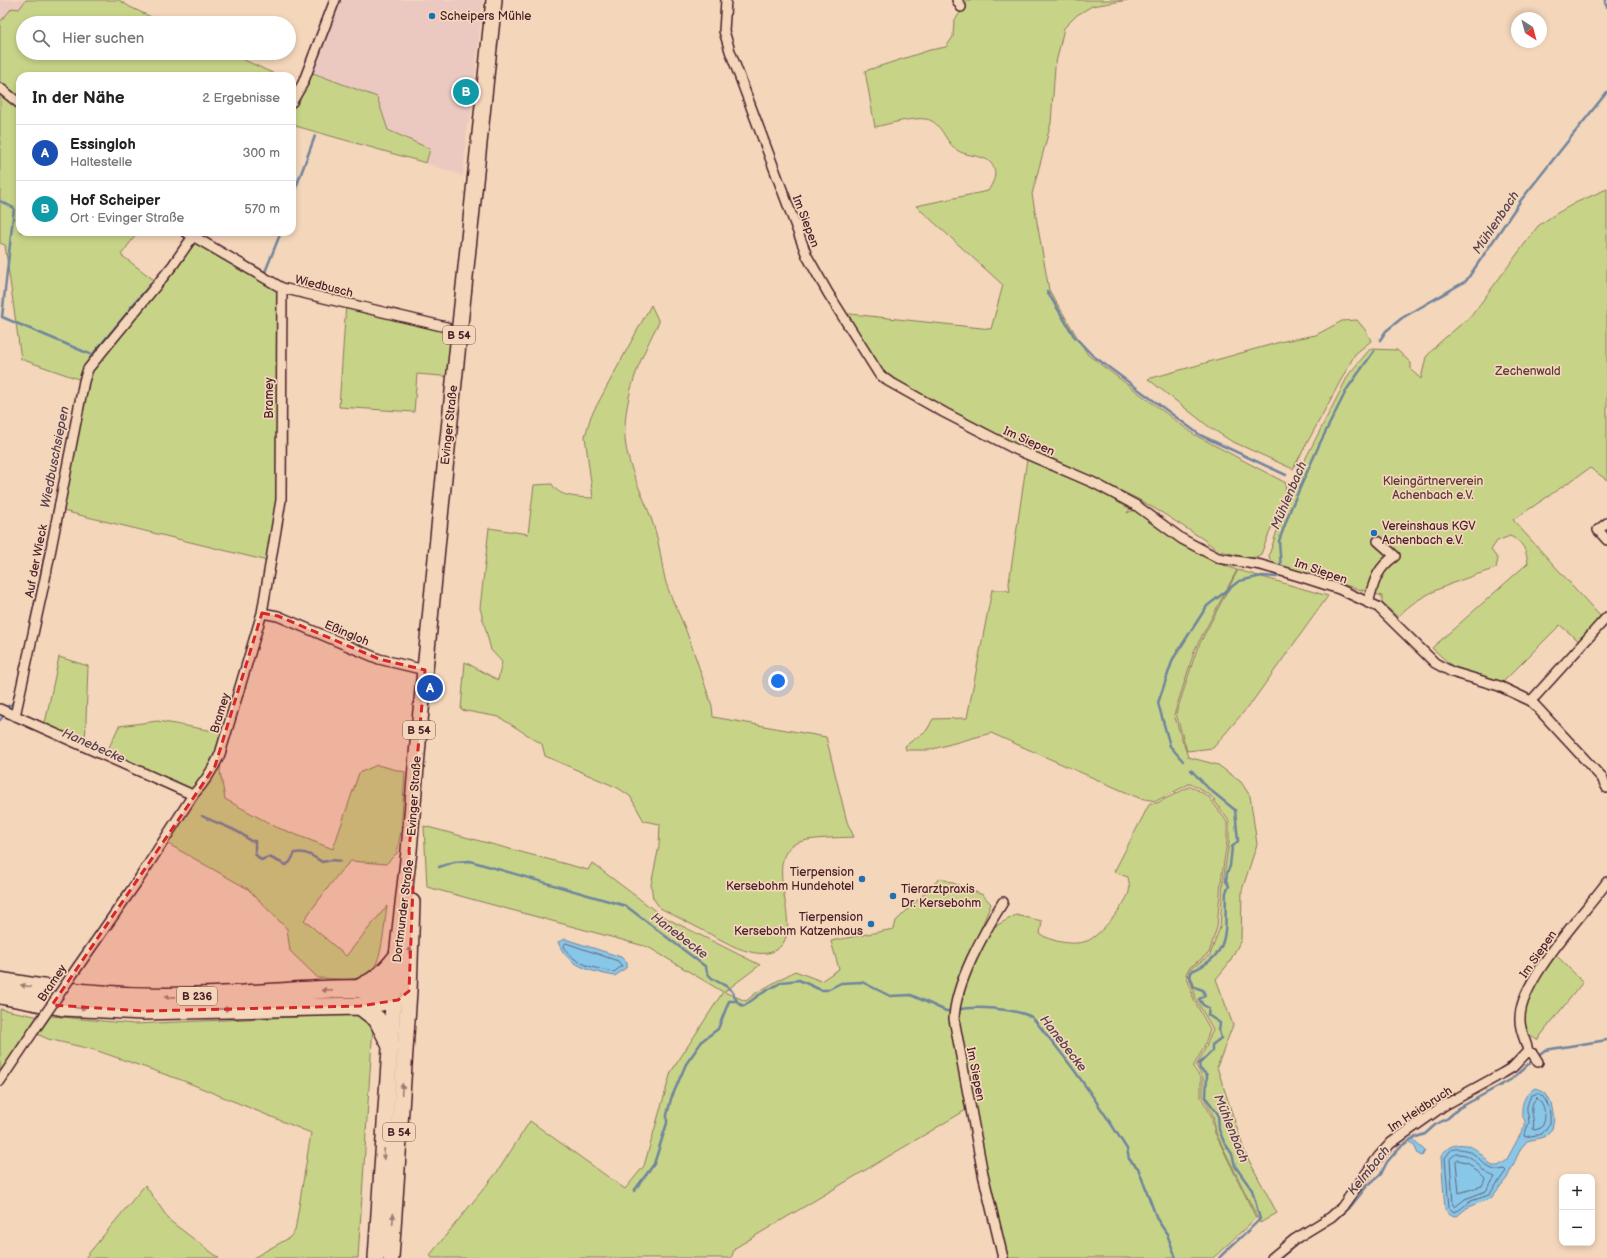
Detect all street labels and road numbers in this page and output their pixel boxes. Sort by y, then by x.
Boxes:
street label: Im Siepen [789,193,822,250]
street label: Wiedbusch [293,272,355,301]
road number: B 54 [443,326,475,344]
street label: Bramey [262,377,277,419]
street label: Evinger Straße [438,384,461,466]
street label: Im Siepen [1001,423,1057,460]
street label: Auf der Wieck [22,523,51,599]
street label: Im Siepen [1293,555,1349,588]
street label: Eßingloh [322,617,372,650]
street label: Bramey [207,691,234,735]
road number: B 54 [403,721,435,739]
street label: Evinger Straße [404,755,425,837]
street label: Dortmunder Straße [390,859,417,964]
street label: Im Siepen [1517,927,1560,981]
street label: Bramey [35,961,71,1005]
road number: B 236 [177,987,217,1005]
street label: Im Siepen [963,1046,988,1103]
street label: Im Heidbruch [1385,1083,1455,1136]
road number: B 54 [383,1123,415,1141]

